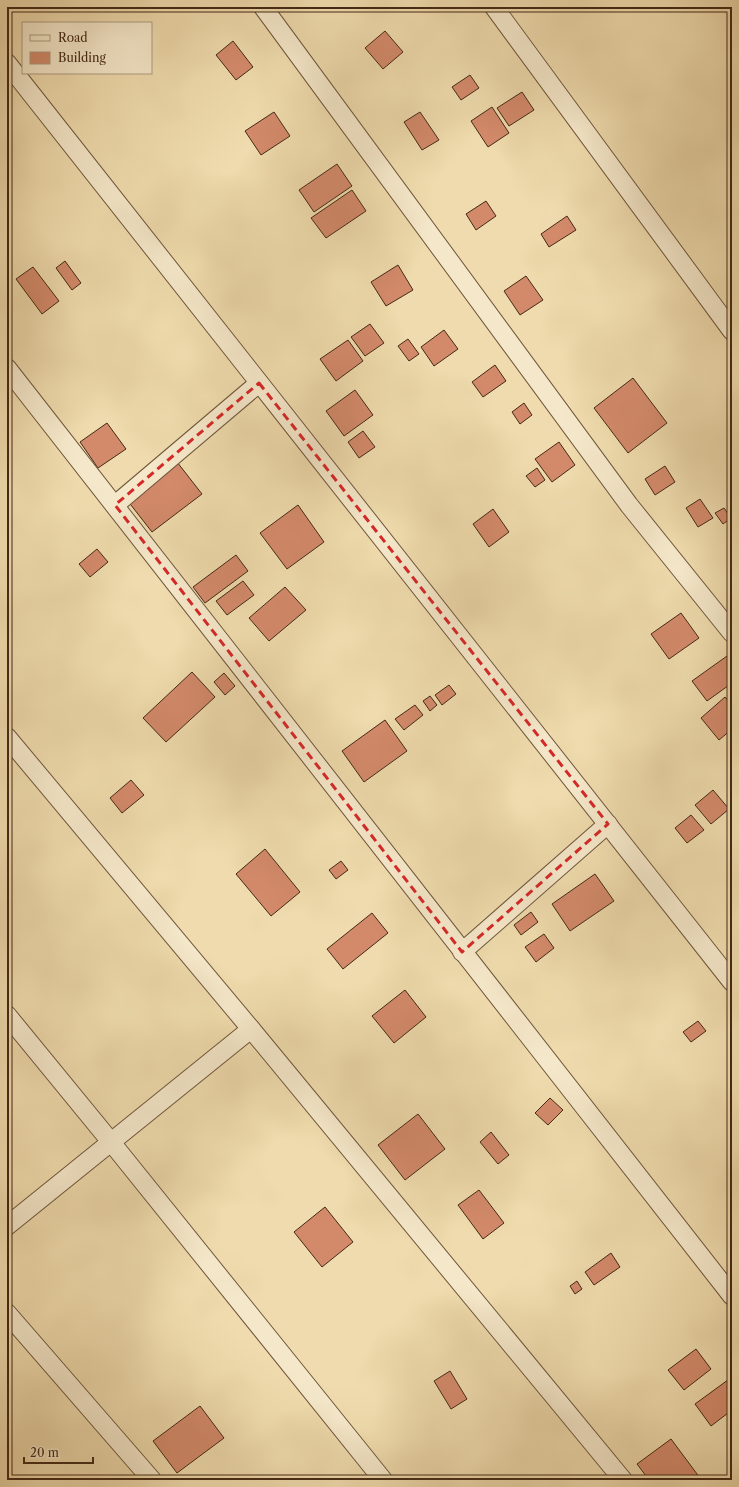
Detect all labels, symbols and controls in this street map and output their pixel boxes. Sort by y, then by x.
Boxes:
legend [22,22,152,74]
text: Road [58,30,88,45]
text: Building [58,50,106,65]
scale bar [24,1439,93,1465]
text: 20 m [30,1445,59,1460]

